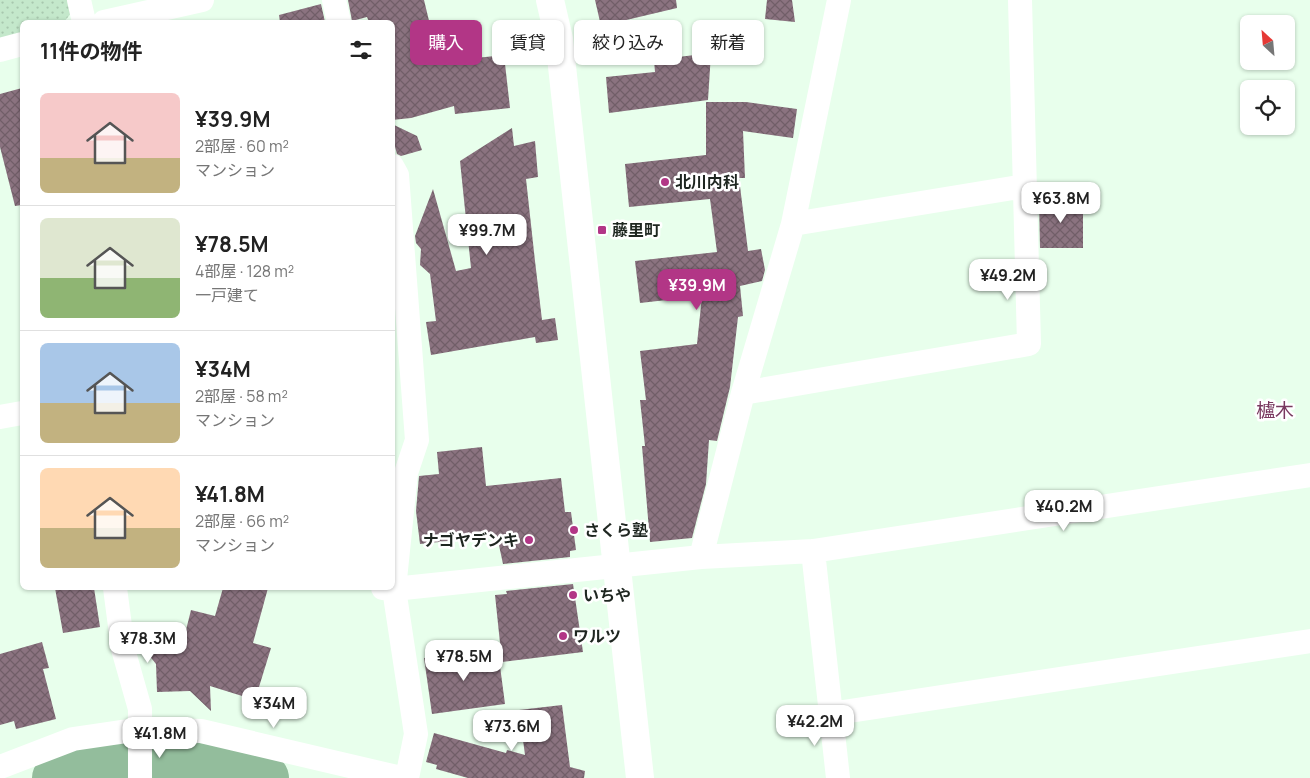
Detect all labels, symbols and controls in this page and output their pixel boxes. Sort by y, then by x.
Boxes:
north arrow [1240,15,1295,70]
map controls [1240,15,1295,135]
chip: 購入 [410,20,482,65]
chip: 賃貸 [492,20,564,65]
chip: 絞り込み [574,20,682,65]
chip: 新着 [692,20,764,65]
icon: filters [347,36,375,64]
text: 11件の物件 [40,37,142,65]
button: locate [1240,80,1295,135]
text: ¥39.9M [195,105,270,133]
icon: home [80,113,140,173]
text: 2部屋 · 60 m² [195,135,289,157]
text: マンション [195,159,275,181]
place label: 北川内科 [675,171,739,193]
marker: 北川内科 [659,176,671,188]
pin: ¥63.8M [1020,182,1102,224]
text: ¥63.8M [1032,187,1090,209]
pin: ¥99.7M [446,214,528,256]
text: ¥99.7M [459,219,515,241]
place label: 藤里町 [612,219,660,241]
marker: 藤里町 [596,224,608,236]
text: ¥78.5M [195,230,269,258]
icon: home [80,238,140,298]
pin: ¥49.2M [967,258,1049,301]
text: 4部屋 · 128 m² [195,260,294,282]
text: ¥49.2M [980,264,1036,286]
pin: ¥39.9M [656,268,738,311]
text: ¥39.9M [668,274,726,296]
text: 一戸建て [195,284,259,306]
text: ¥34M [195,355,251,383]
icon: home [80,363,140,423]
text: 2部屋 · 58 m² [195,385,288,407]
district label: 櫨木 [1256,397,1294,423]
text: マンション [195,409,275,431]
text: ¥41.8M [195,480,265,508]
icon: home [80,488,140,548]
pin: ¥40.2M [1023,490,1105,532]
text: ¥40.2M [1036,495,1093,517]
text: 2部屋 · 66 m² [195,510,289,532]
place label: さくら塾 [584,519,648,541]
marker: さくら塾 [568,524,580,536]
place label: ナゴヤデンキ [423,529,519,551]
text: マンション [195,534,275,556]
marker: ナゴヤデンキ [523,534,535,546]
place label: いちや [583,584,631,606]
marker: いちや [567,589,579,601]
pin: ¥78.3M [107,622,189,664]
place label: ワルツ [573,625,621,647]
text: ¥78.3M [120,627,176,649]
marker: ワルツ [557,630,569,642]
pin: ¥78.5M [423,640,505,682]
text: ¥78.5M [436,645,492,667]
pin: ¥34M [244,686,304,729]
text: ¥34M [253,692,295,714]
pin: ¥42.2M [774,704,856,747]
pin: ¥73.6M [471,710,553,752]
text: ¥42.2M [787,710,843,732]
text: ¥73.6M [484,715,540,737]
pin: ¥41.8M [119,716,201,759]
text: ¥41.8M [133,722,187,744]

